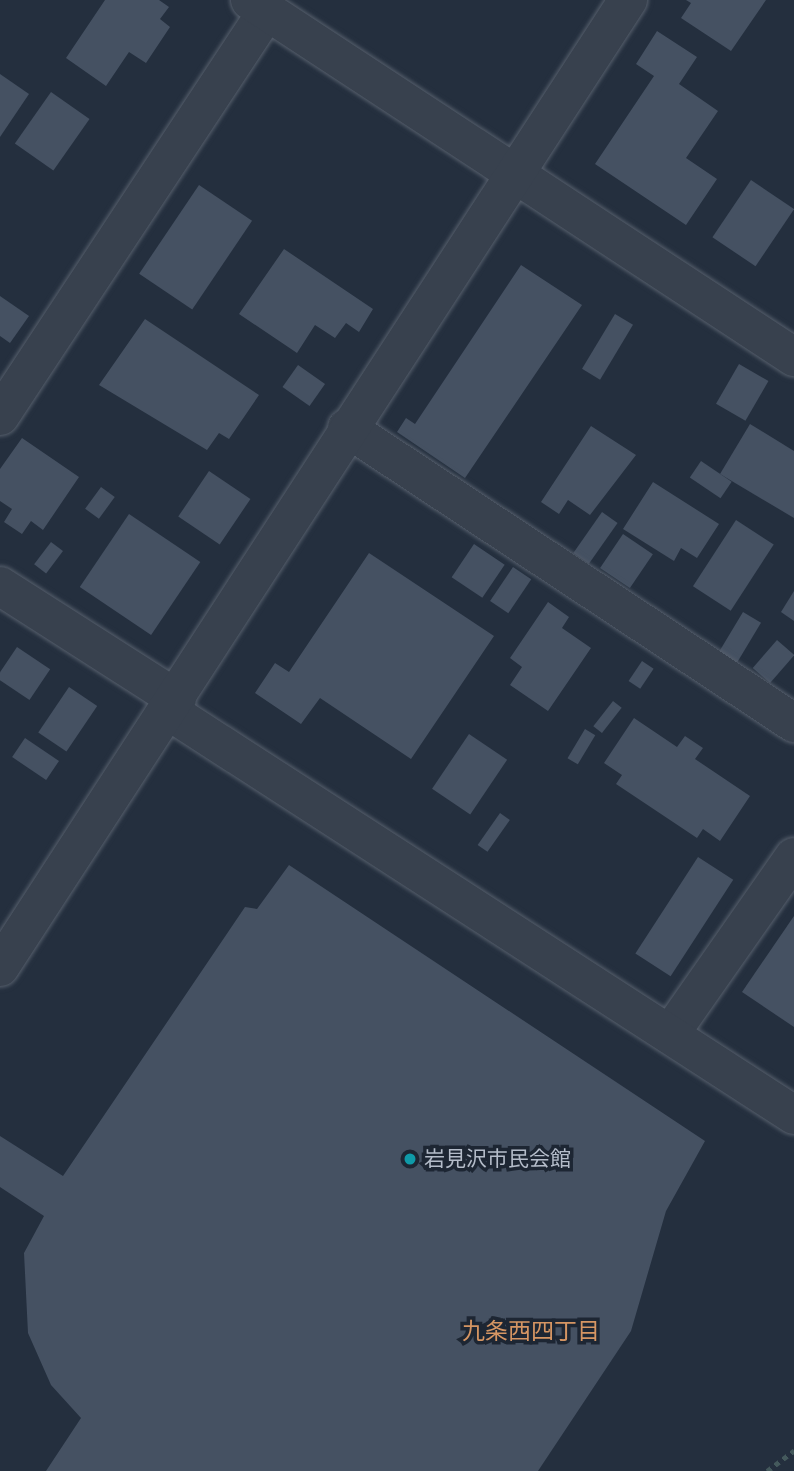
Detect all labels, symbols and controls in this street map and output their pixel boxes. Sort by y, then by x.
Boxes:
place label: 岩見沢市民会館 [424,1146,571,1172]
marker: 岩見沢市民会館 [402,1151,418,1167]
district label: 九条西四丁目 [462,1317,600,1345]

